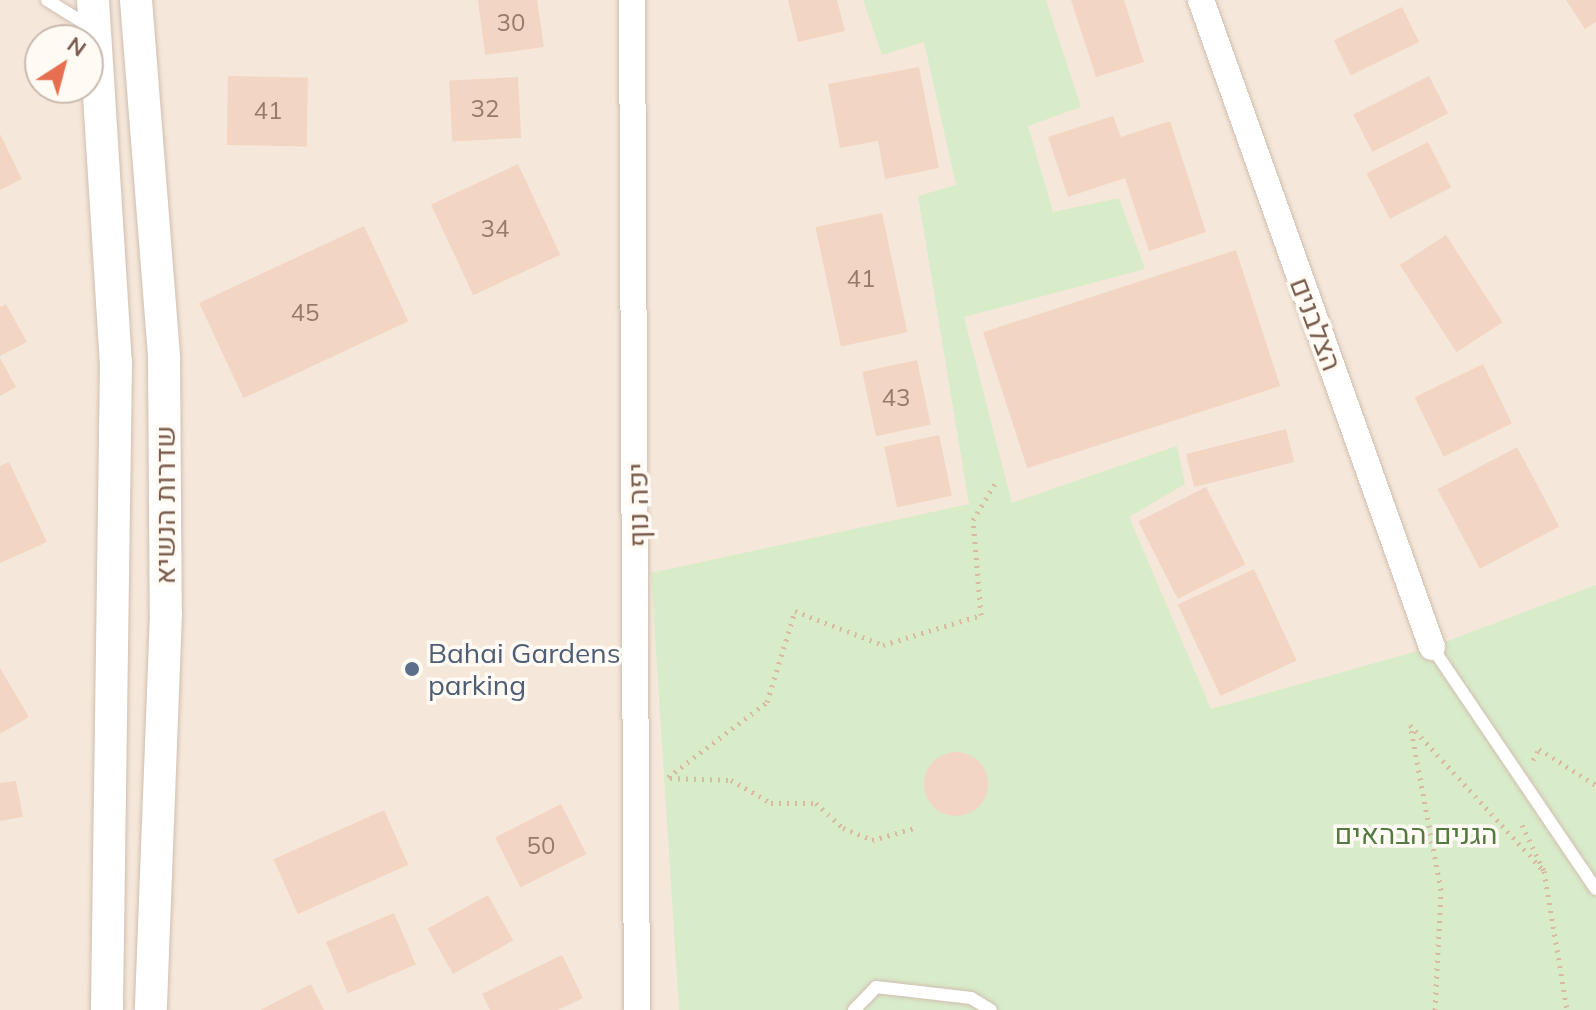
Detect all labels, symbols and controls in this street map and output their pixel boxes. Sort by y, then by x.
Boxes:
house number: 30 [497,9,525,37]
north arrow [24,24,104,104]
text: N [62,30,92,62]
house number: 32 [471,95,499,123]
house number: 41 [254,97,282,125]
house number: 34 [481,215,509,243]
house number: 41 [847,265,875,293]
street label: הצלבנים [1283,273,1349,375]
house number: 45 [291,299,319,327]
house number: 43 [882,384,910,412]
street label: שדרות הנשיא [148,426,182,584]
street label: יפה נוף [620,462,656,548]
place label: Bahai Gardens parking [428,636,621,702]
marker: Bahai Gardens parking [403,660,421,678]
park label: הגנים הבהאים [1335,817,1497,851]
house number: 50 [527,832,555,860]

